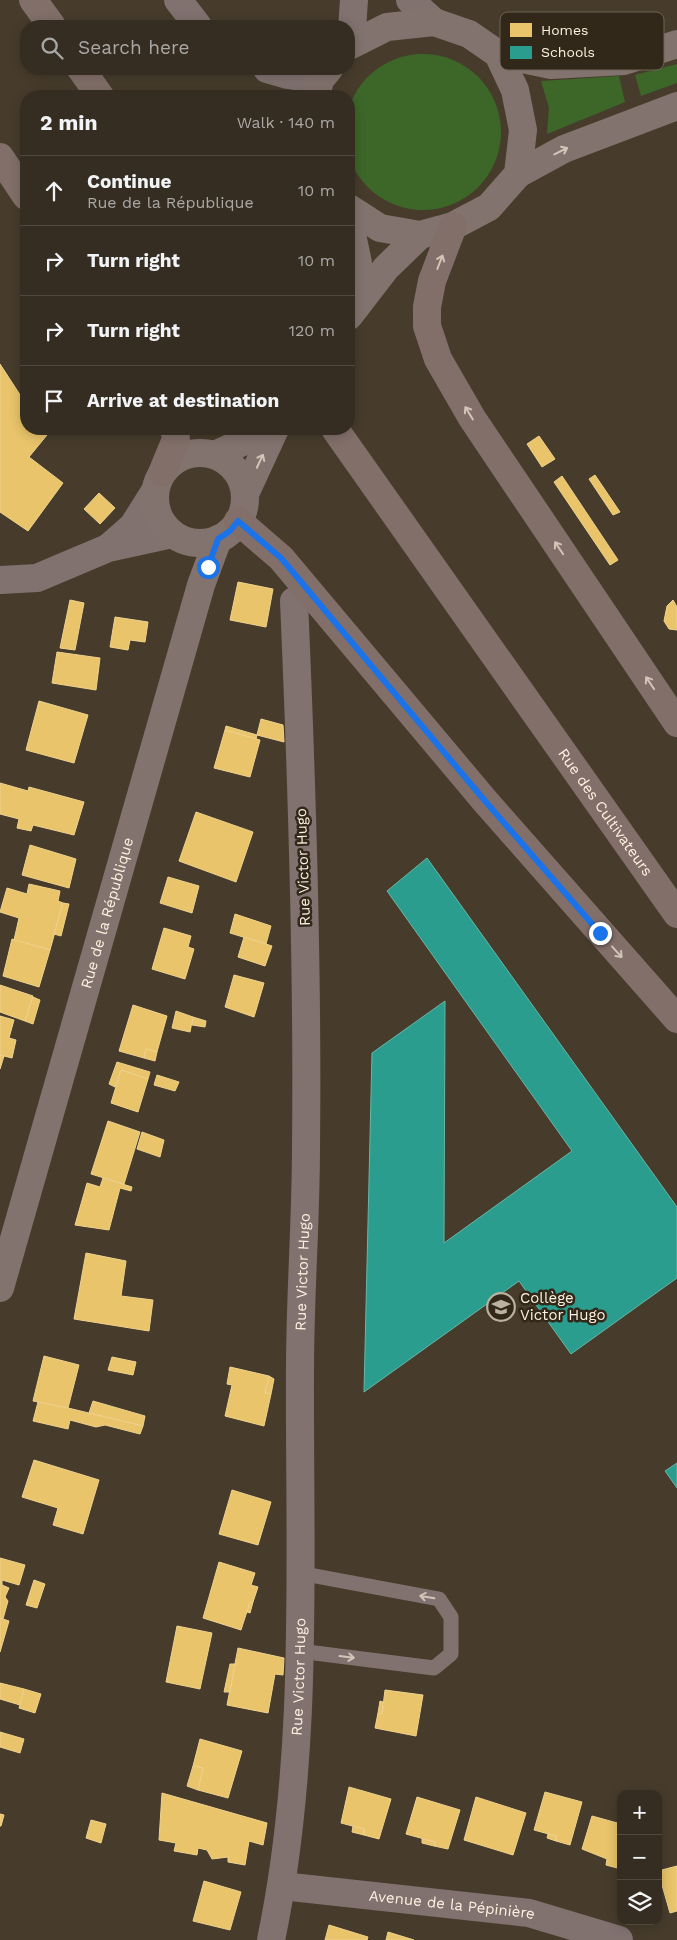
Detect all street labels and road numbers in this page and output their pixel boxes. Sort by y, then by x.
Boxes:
street label: Rue des Cultivateurs [554,745,656,880]
street label: Rue Victor Hugo [292,808,314,926]
street label: Rue de la République [77,835,137,991]
street label: Rue Victor Hugo [291,1213,314,1331]
street label: Rue Victor Hugo [288,1618,309,1736]
street label: Avenue de la Pépinière [368,1887,537,1923]

